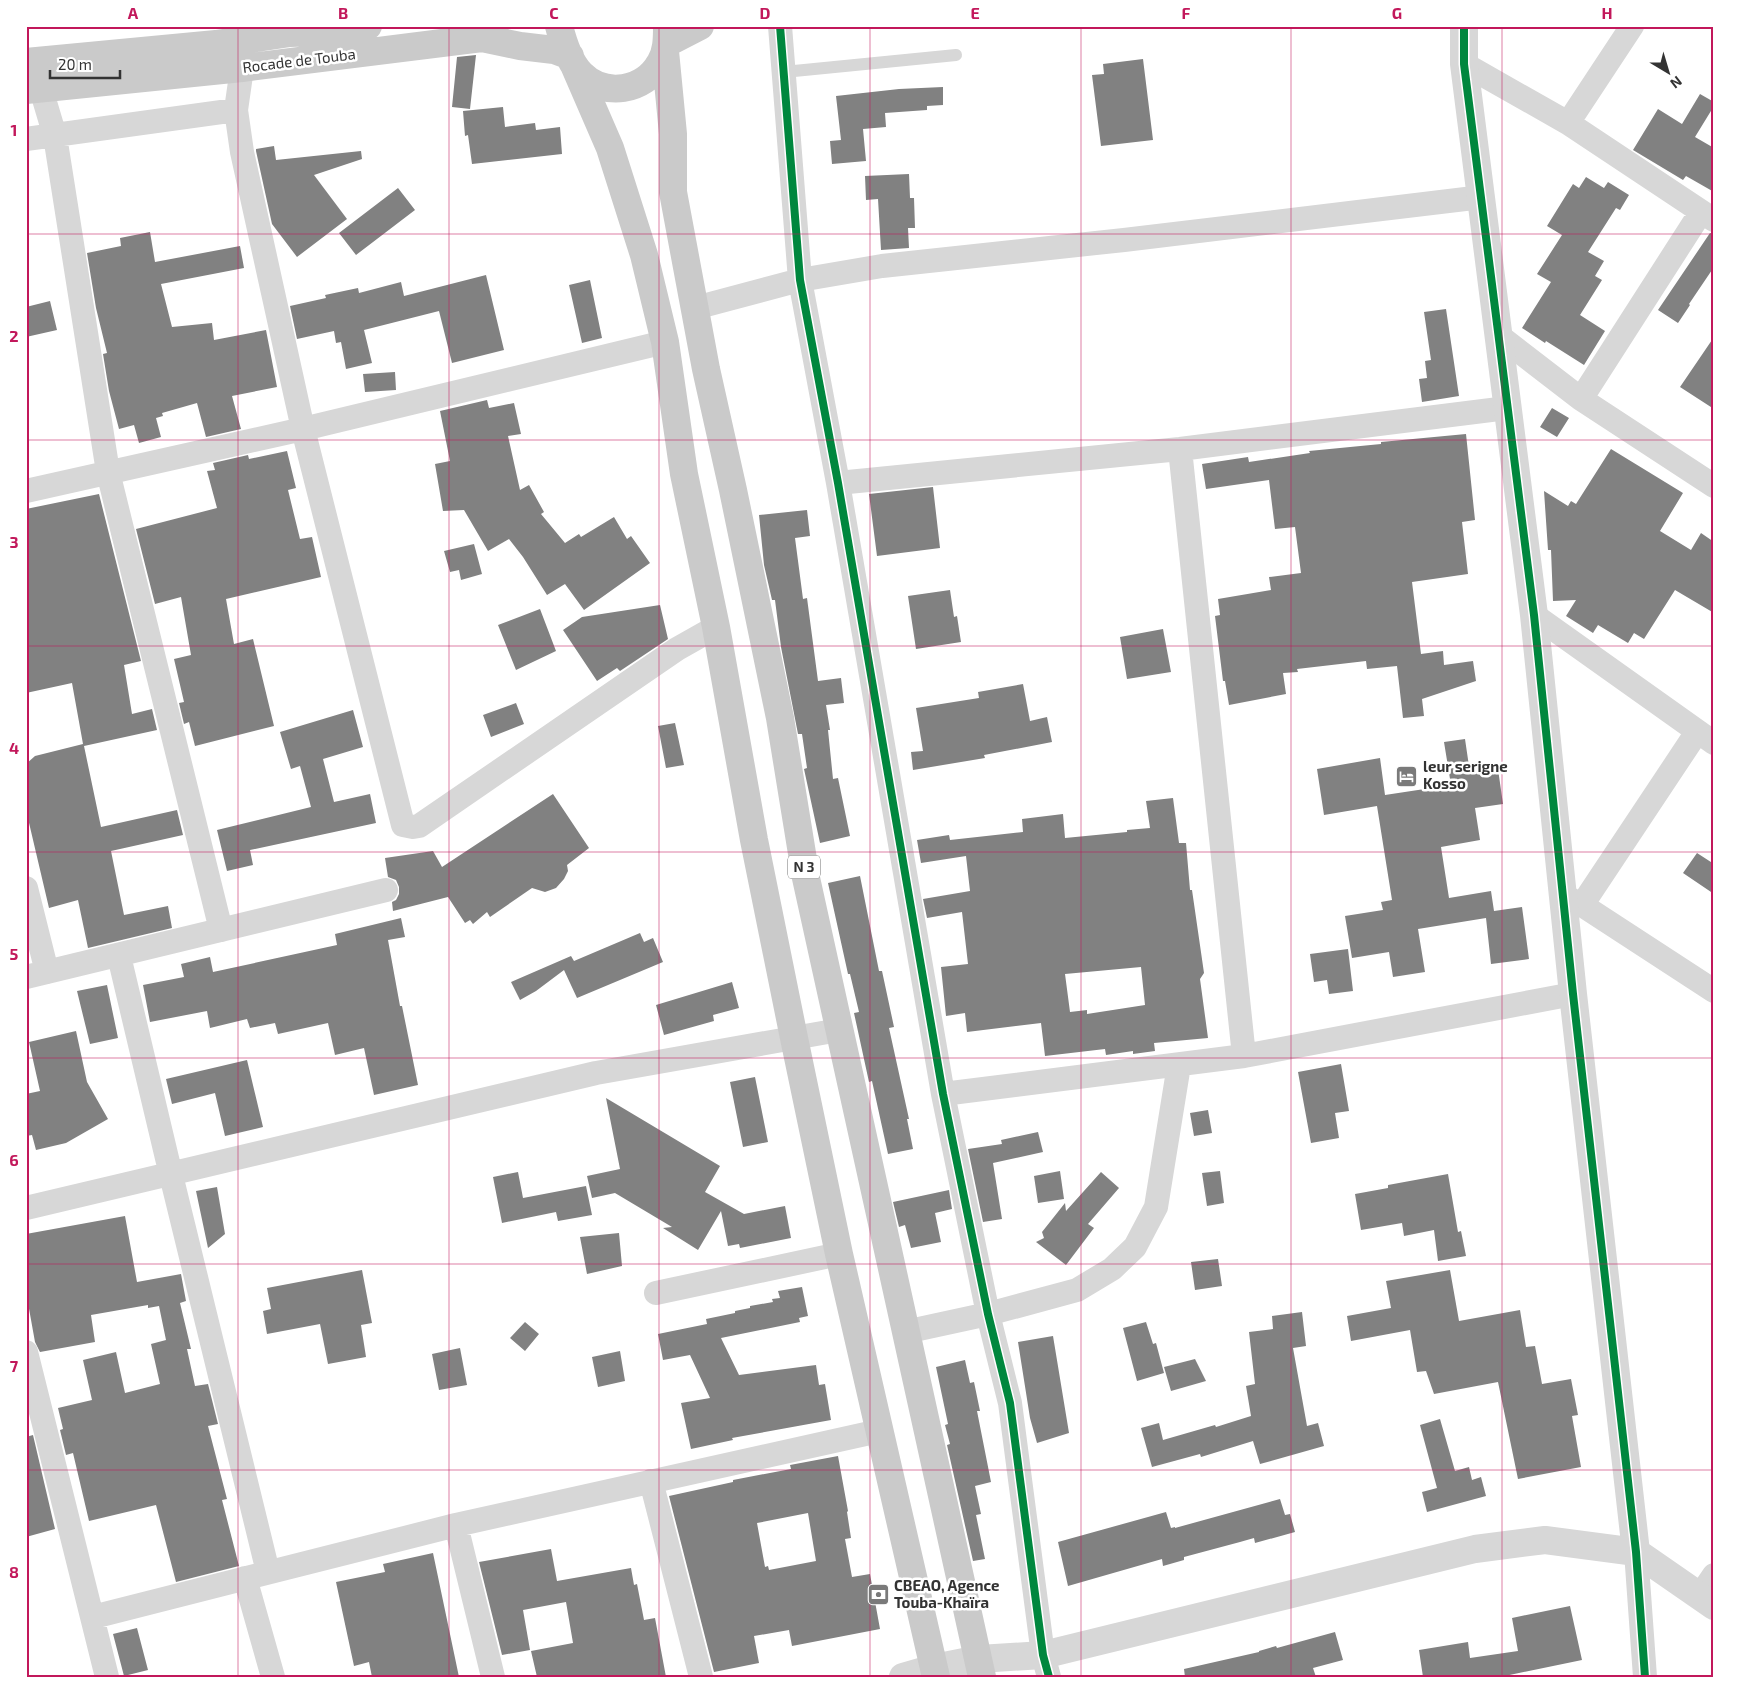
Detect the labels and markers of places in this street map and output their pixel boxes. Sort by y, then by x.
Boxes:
place label: leur serigne Kosso [1423,757,1508,792]
hotel icon: leur serigne Kosso [1395,764,1419,788]
place label: CBEAO, Agence Touba-Khaïra [894,1576,1000,1611]
bank icon: CBEAO, Agence Touba-Khaïra [866,1583,890,1607]

